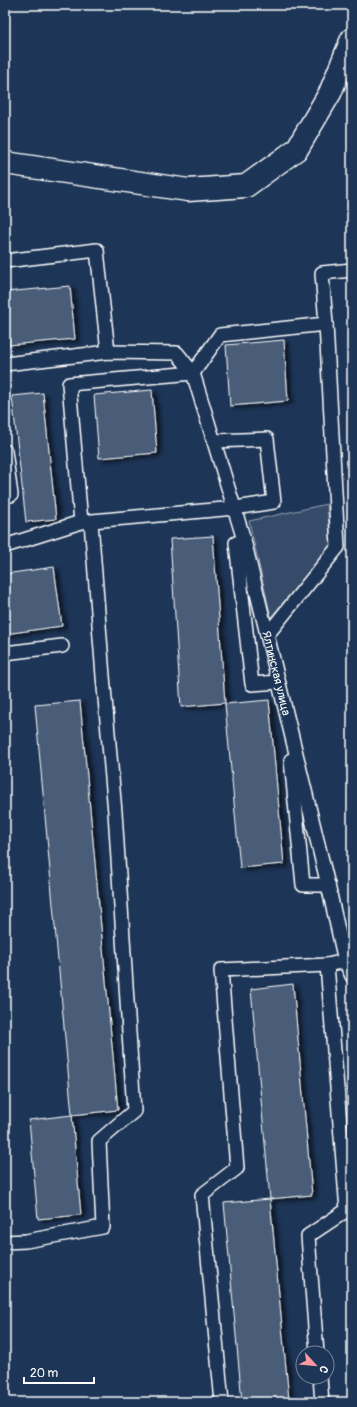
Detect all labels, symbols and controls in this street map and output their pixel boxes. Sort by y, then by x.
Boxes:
street label: Ялтинская улица [258,629,294,718]
north arrow [295,1345,335,1385]
scale bar [24,1359,94,1385]
text: С [316,1363,331,1375]
text: 20 m [30,1366,59,1381]

